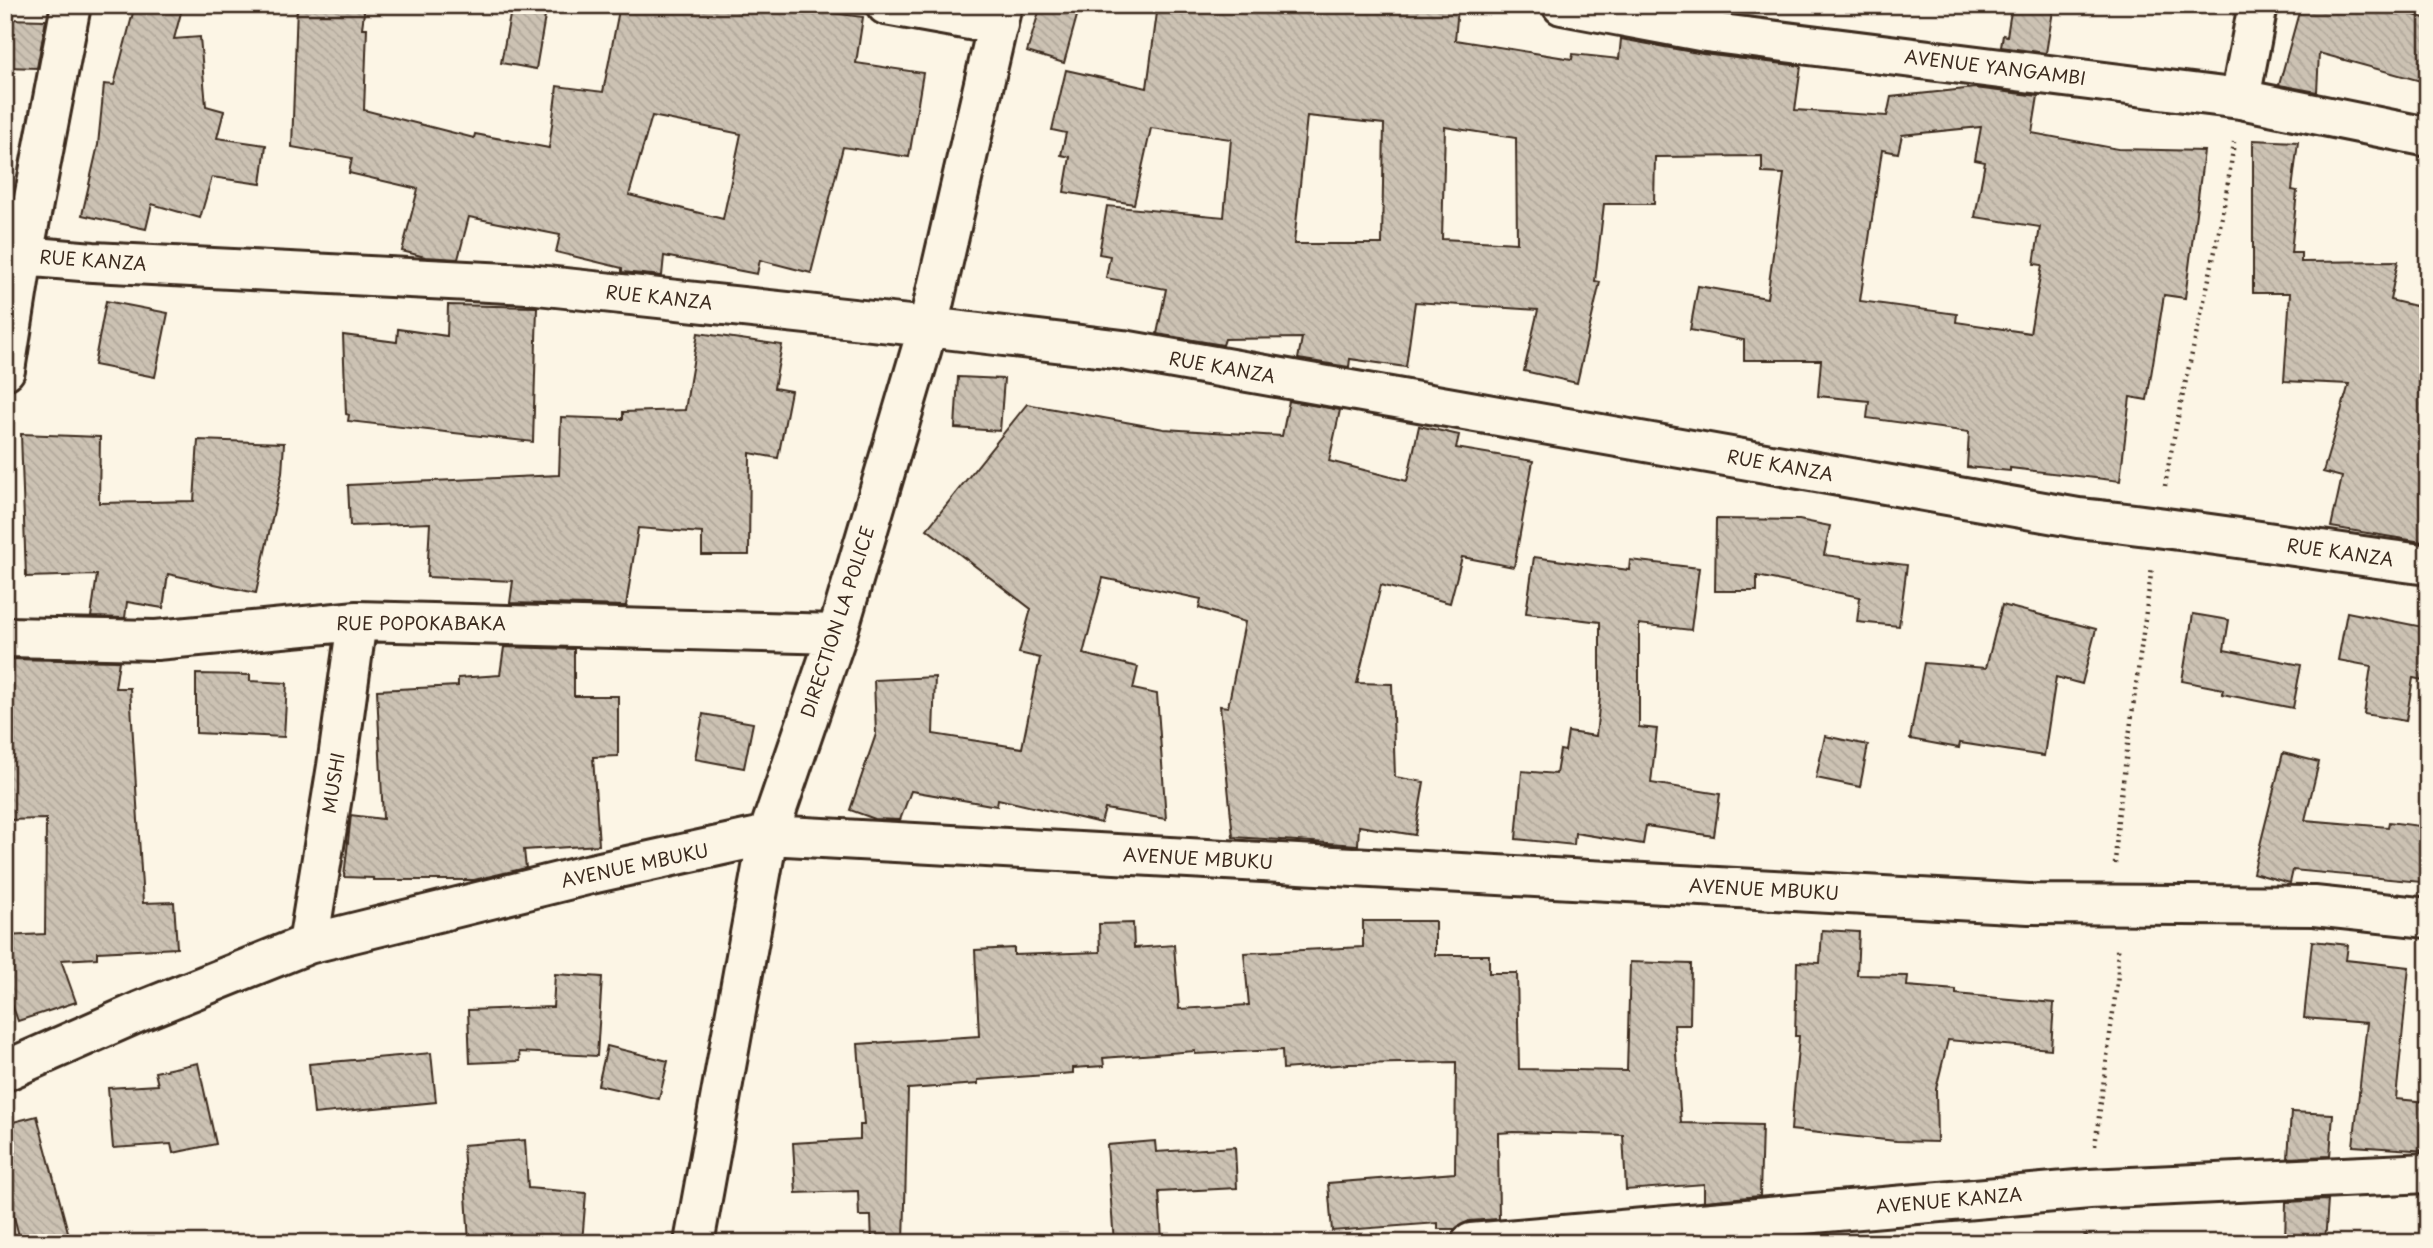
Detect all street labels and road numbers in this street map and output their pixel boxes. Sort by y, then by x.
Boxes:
street label: AVENUE YANGAMBI [1903,42,2087,91]
street label: RUE KANZA [39,242,148,277]
street label: RUE KANZA [604,277,714,316]
street label: RUE KANZA [1167,344,1277,389]
street label: RUE KANZA [1725,442,1835,487]
street label: DIRECTION LA POLICE [793,522,880,721]
street label: RUE KANZA [2285,531,2395,572]
street label: RUE POPOKABAKA [336,609,506,636]
street label: MUSHI [314,750,351,815]
street label: AVENUE MBUKU [558,836,711,893]
street label: AVENUE MBUKU [1122,840,1274,875]
street label: AVENUE MBUKU [1688,871,1840,906]
street label: AVENUE KANZA [1875,1180,2023,1219]

